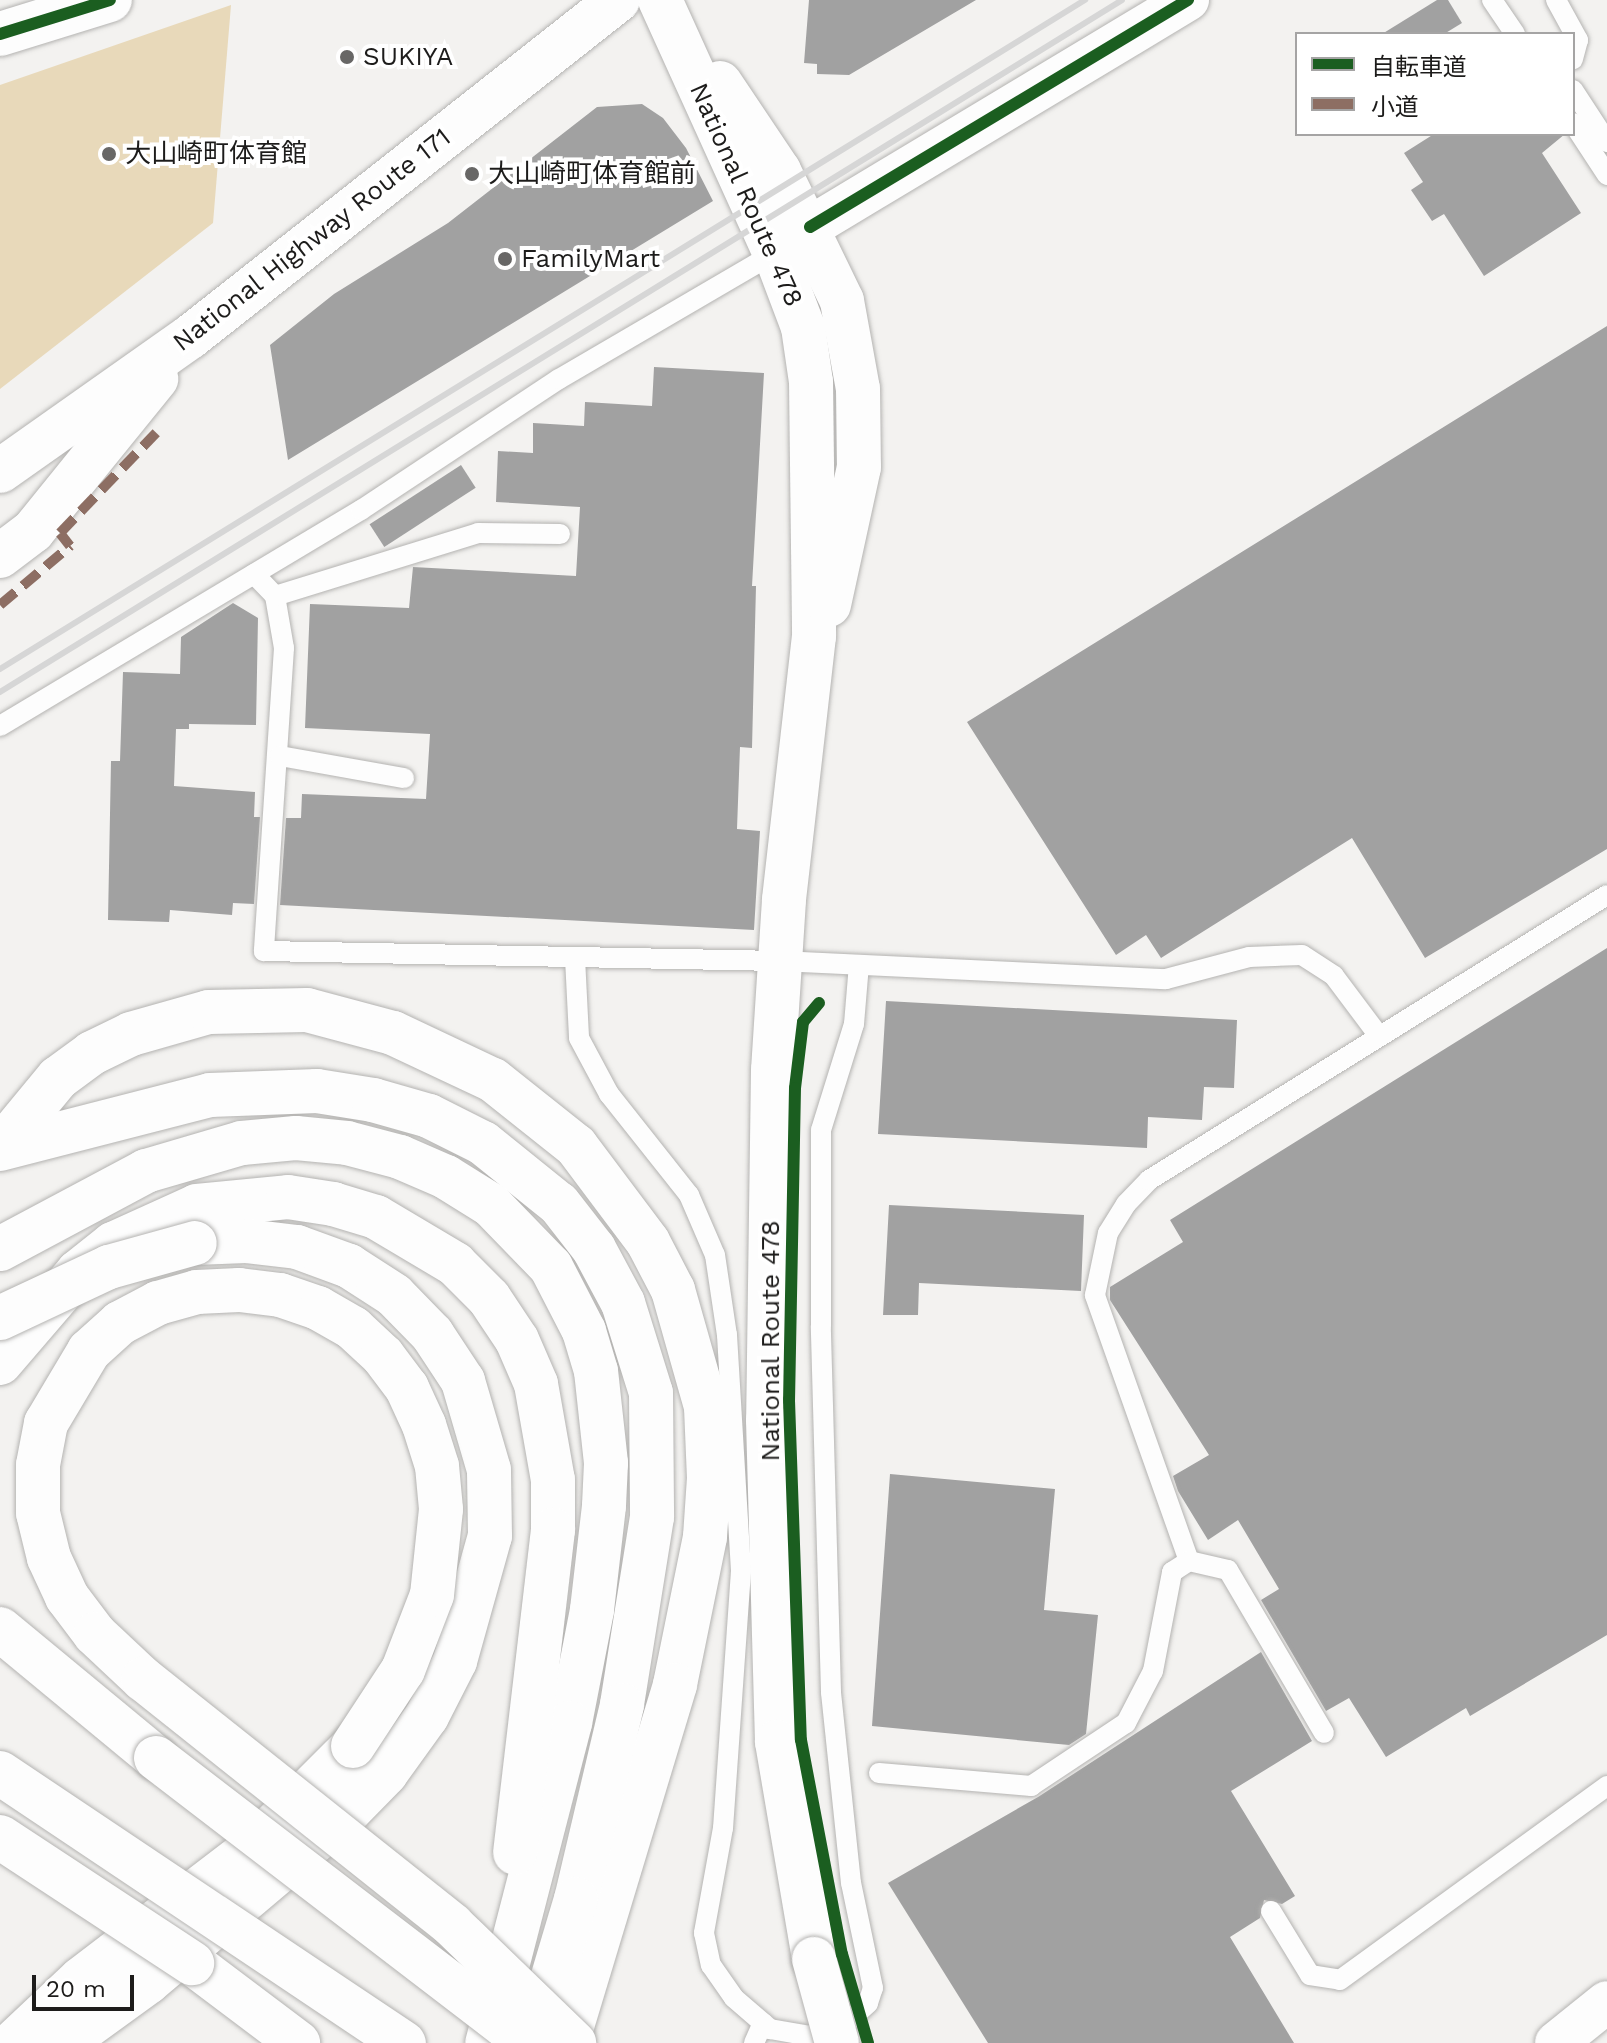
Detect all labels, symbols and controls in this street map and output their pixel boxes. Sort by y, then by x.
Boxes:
legend [1295,32,1575,136]
place label: SUKIYA [363,41,453,73]
marker: SUKIYA [338,48,356,66]
text: 自転車道 [1371,53,1467,81]
street label: National Route 478 [683,78,809,312]
text: 小道 [1371,93,1419,121]
street label: National Highway Route 171 [166,121,458,359]
place label: 大山崎町体育館 [125,138,307,170]
marker: 大山崎町体育館 [100,145,118,163]
place label: 大山崎町体育館前 [488,158,696,190]
marker: 大山崎町体育館前 [463,165,481,183]
place label: FamilyMart [521,243,660,275]
marker: FamilyMart [496,250,514,268]
street label: National Route 478 [755,1220,787,1462]
scale bar [36,1959,138,2009]
text: 20 m [46,1975,106,2003]

